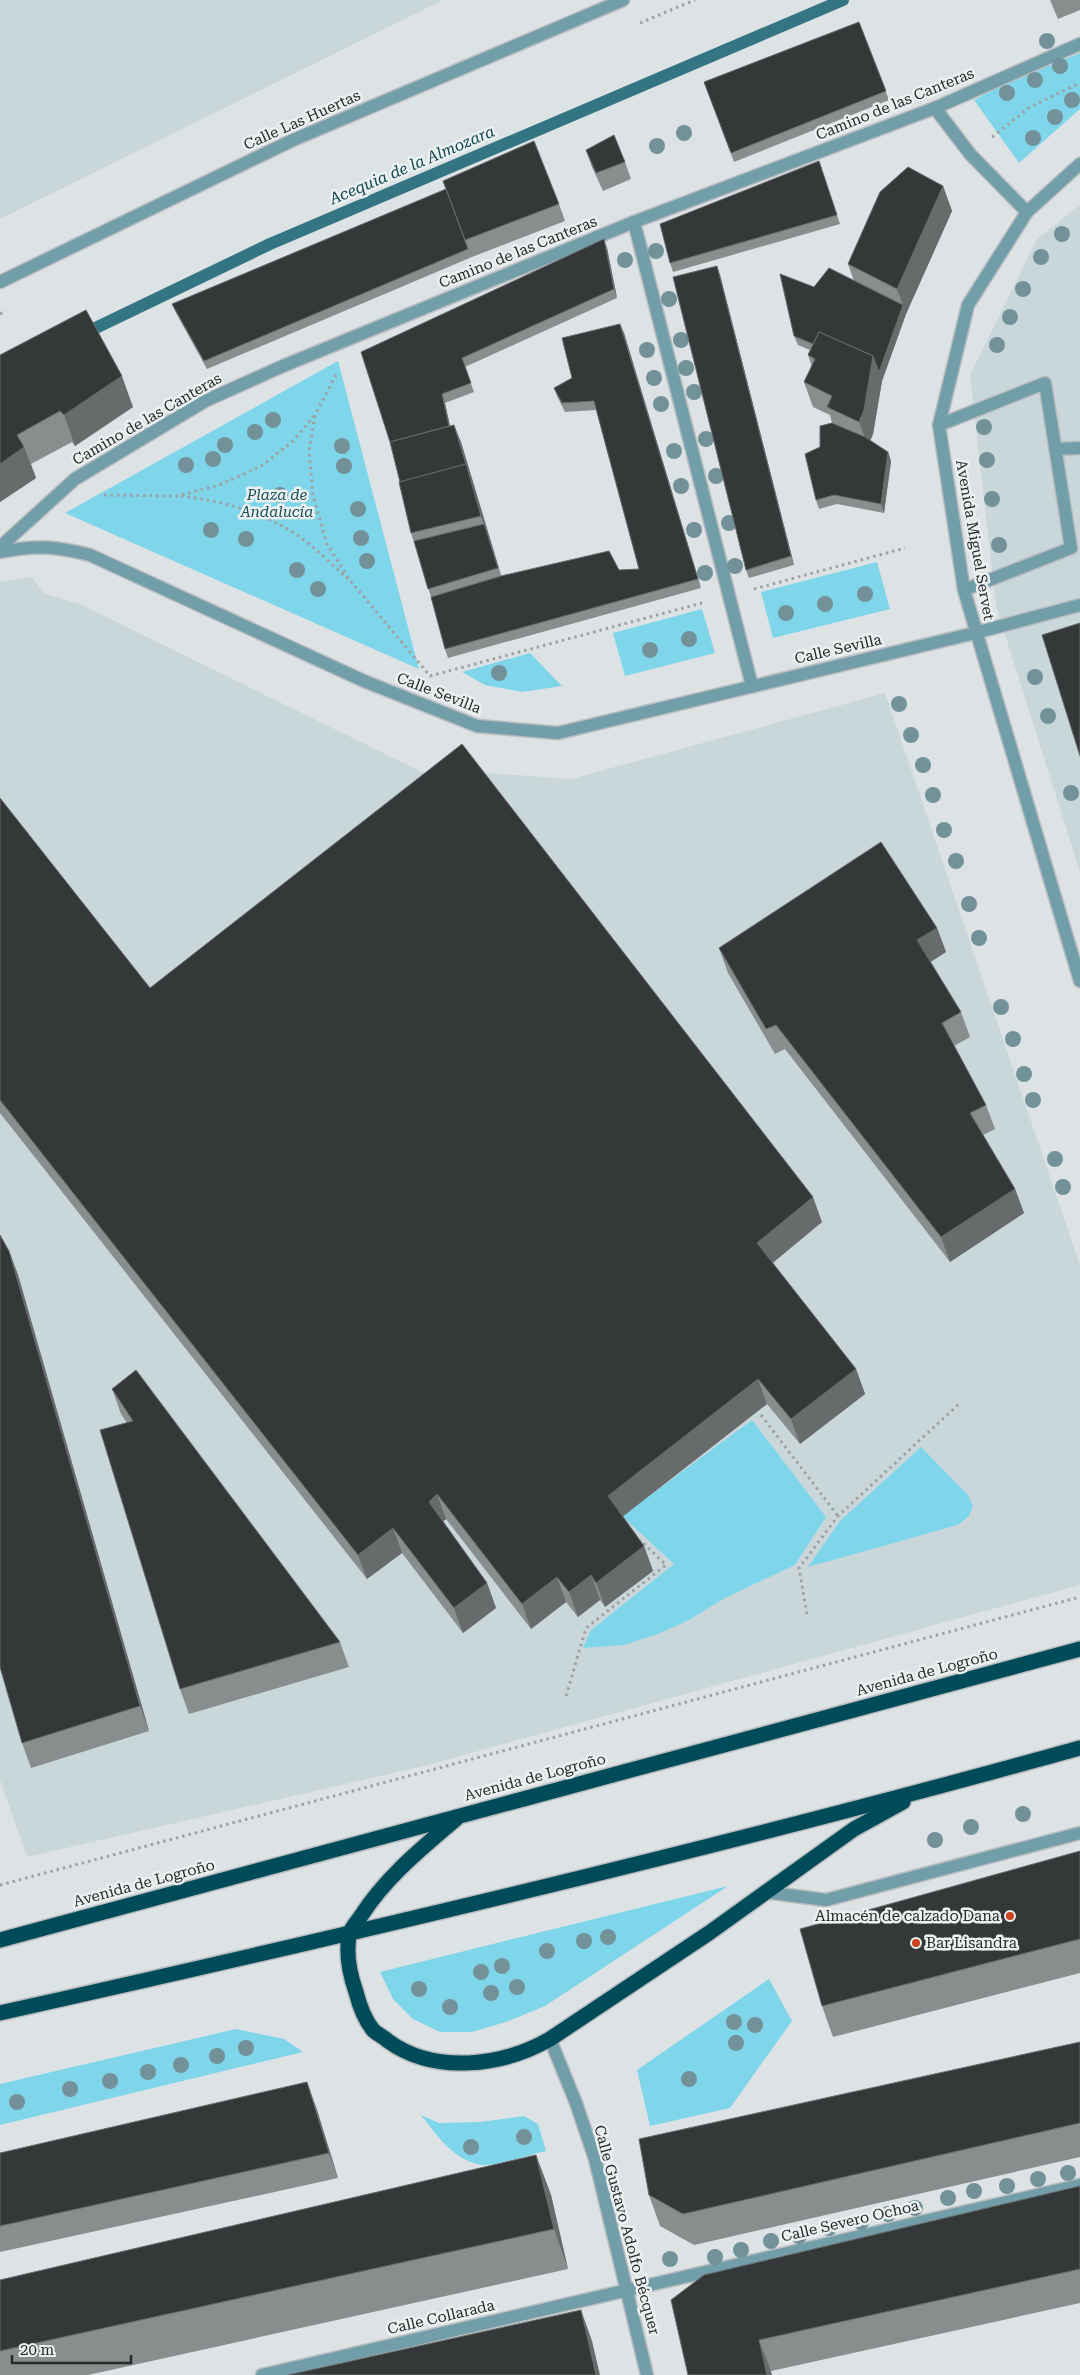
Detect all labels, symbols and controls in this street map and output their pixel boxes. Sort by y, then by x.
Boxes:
street label: Camino de las Canteras [813,64,977,144]
street label: Calle Las Huertas [241,86,363,154]
water label: Acequia de la Almozara [326,121,498,209]
street label: Camino de las Canteras [436,212,600,292]
street label: Camino de las Canteras [69,369,225,469]
street label: Avenida Miguel Servet [952,458,998,622]
park label: Plaza de Andalucía [240,486,313,521]
street label: Calle Sevilla [793,630,883,668]
street label: Calle Sevilla [394,669,484,717]
street label: Avenida de Logroño [854,1644,1000,1700]
street label: Avenida de Logroño [462,1749,608,1805]
street label: Avenida de Logroño [71,1855,217,1911]
place label: Almacén de calzado Dana [815,1907,1000,1925]
marker: Almacén de calzado Dana [1004,1910,1016,1922]
place label: Bar Lisandra [926,1934,1017,1952]
marker: Bar Lisandra [910,1937,922,1949]
street label: Calle Gustavo Adolfo Bécquer [590,2123,664,2337]
street label: Calle Severo Ochoa [779,2196,921,2246]
street label: Calle Collarada [386,2296,496,2338]
scale bar [12,2332,131,2364]
text: 20 m [20,2341,55,2359]

